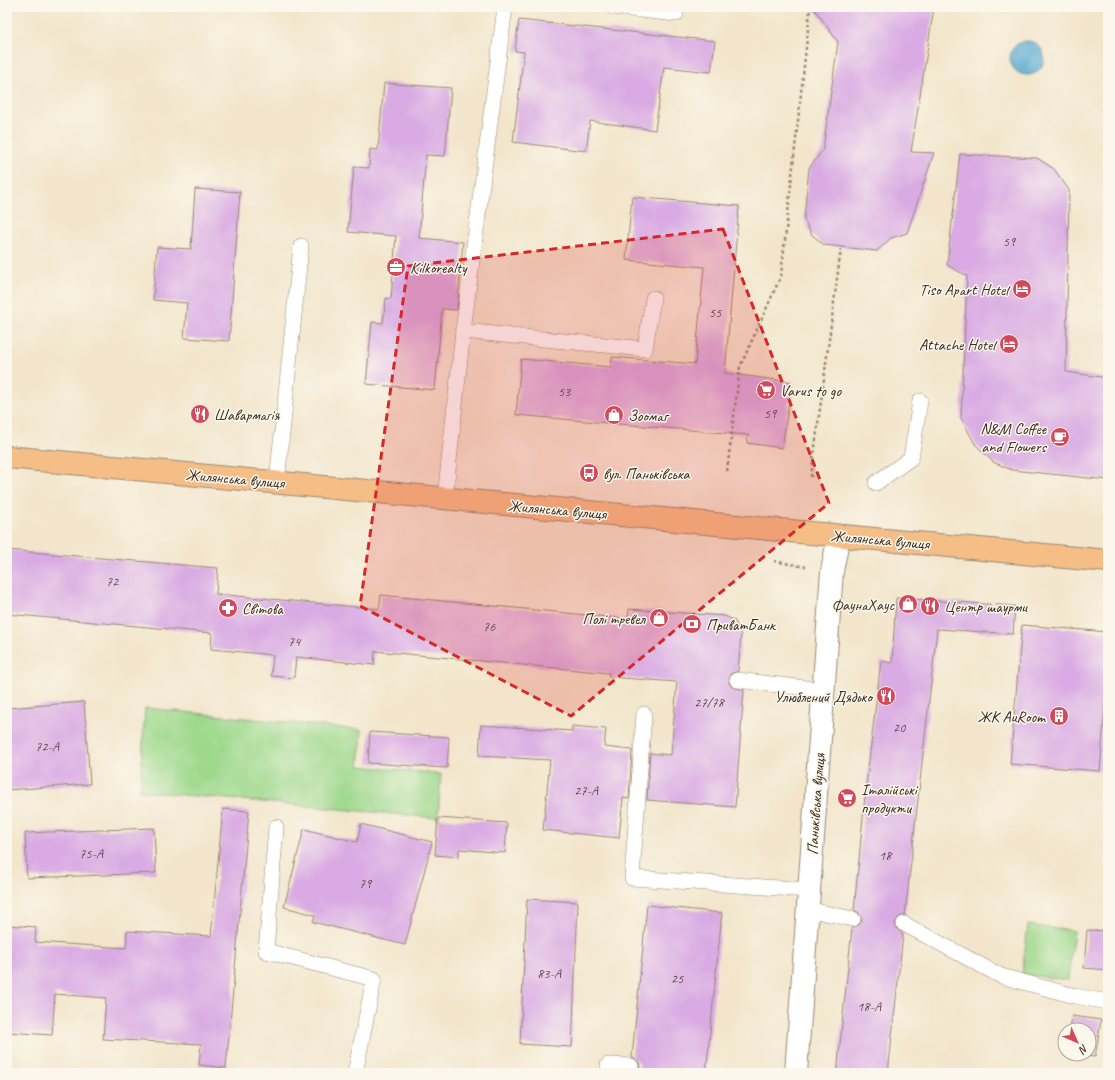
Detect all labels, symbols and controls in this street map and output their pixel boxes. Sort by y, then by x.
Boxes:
house number: 59 [1003,233,1017,250]
office icon: Kilkorealty [385,256,407,278]
place label: Kilkorealty [410,258,468,278]
hotel icon: Tiso Apart Hotel [1011,278,1033,300]
place label: Tiso Apart Hotel [919,280,1011,300]
house number: 55 [709,304,722,321]
hotel icon: Attache Hotel [998,333,1020,355]
place label: Attache Hotel [919,335,998,355]
supermarket icon: Varus to go [755,379,777,401]
place label: Varus to go [780,381,843,401]
house number: 53 [558,383,572,400]
restaurant icon: Шавармагія [189,403,211,425]
shop icon: Зоомаг [603,404,625,426]
place label: Шавармагія [214,405,281,425]
house number: 59 [764,405,778,422]
place label: Зоомаг [628,406,670,426]
place label: N&M Coffee and Flowers [980,419,1048,457]
cafe icon: N&M Coffee and Flowers [1049,426,1071,448]
bus stop icon: вул. Паньківська [578,462,600,484]
place label: вул. Паньківська [603,464,691,484]
street label: Жилянська вулиця [185,465,286,493]
street label: Жилянська вулиця [507,496,608,524]
street label: Жилянська вулиця [830,526,931,554]
house number: 72 [106,573,120,590]
shop icon: ФаунаХаус [897,593,919,615]
place label: ФаунаХаус [832,595,895,615]
restaurant icon: Центр шаурми [919,595,941,617]
pharmacy icon: Світова [217,597,239,619]
place label: Центр шаурми [944,597,1028,617]
place label: Світова [242,599,284,619]
shop icon: Полі тревел [648,607,670,629]
place label: Полі тревел [582,609,646,629]
bank icon: ПриватБанк [681,613,703,635]
place label: ПриватБанк [706,615,776,635]
house number: 76 [483,618,496,635]
house number: 74 [288,633,302,650]
restaurant icon: Улюблений Дядько [875,685,897,707]
place label: Улюблений Дядько [774,687,874,707]
house number: 27/78 [694,694,726,711]
building icon: ЖК AuRoom [1048,705,1070,727]
place label: ЖК AuRoom [978,707,1047,727]
house number: 20 [893,719,907,736]
house number: 72-А [35,738,60,755]
street label: Паньківська вулиця [802,751,830,856]
place label: Італійські продукти [861,780,919,818]
house number: 27-А [574,782,599,799]
supermarket icon: Італійські продукти [836,787,858,809]
house number: 75-А [79,845,104,862]
house number: 18 [879,847,893,864]
house number: 79 [359,875,373,892]
house number: 83-А [537,965,562,982]
house number: 25 [671,970,684,987]
house number: 18-А [857,998,882,1015]
north arrow [1057,1022,1097,1062]
text: N [1075,1042,1091,1058]

